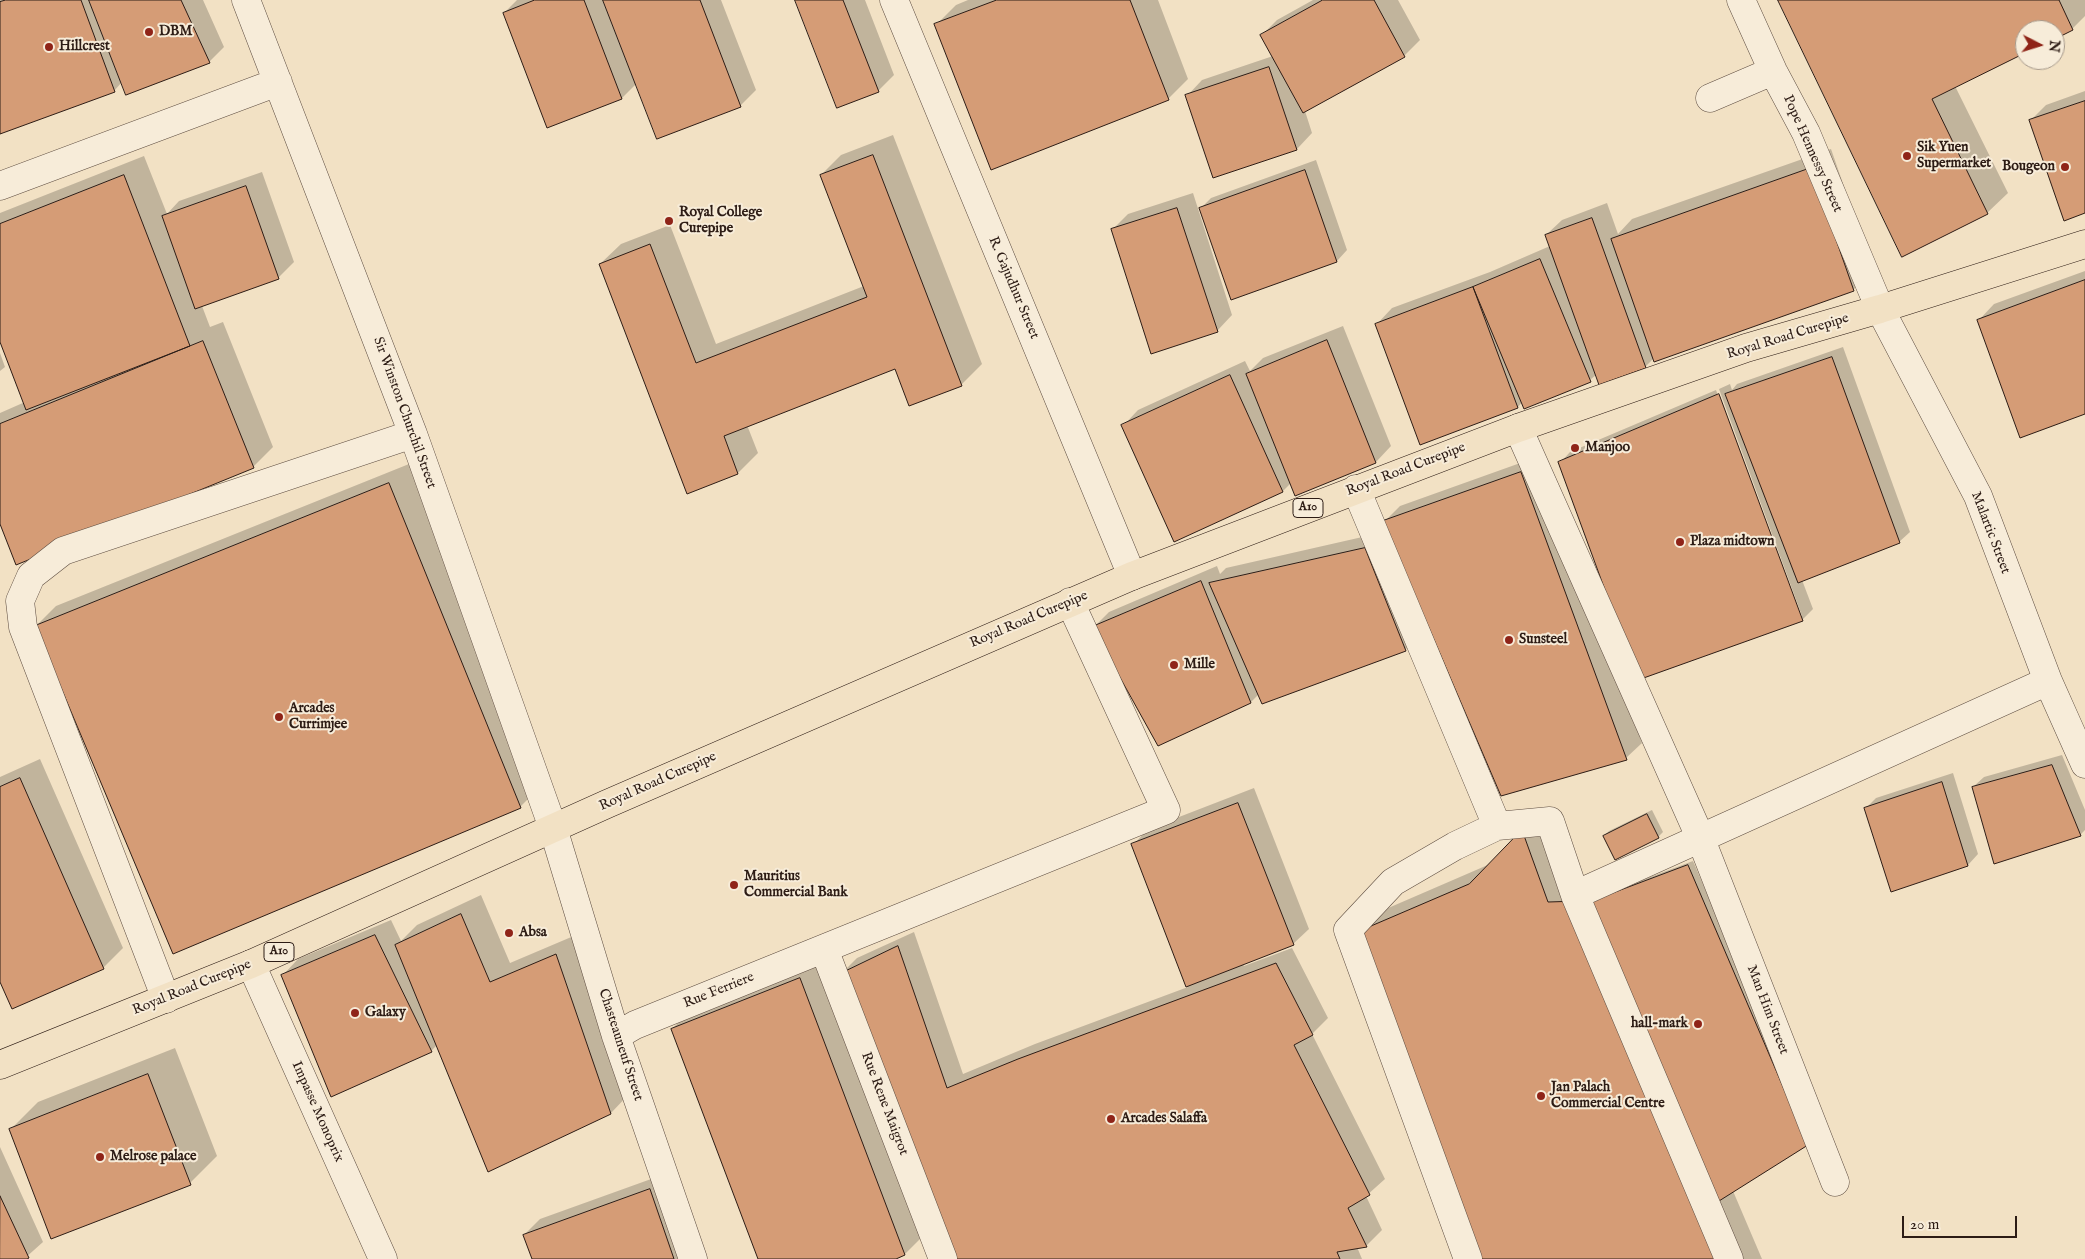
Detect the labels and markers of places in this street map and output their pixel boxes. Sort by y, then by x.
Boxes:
place label: DBM [159,24,192,40]
marker: DBM [143,26,155,38]
place label: Hillcrest [59,39,110,55]
marker: Hillcrest [43,41,55,53]
place label: Sik Yuen Supermarket [1917,140,1991,172]
marker: Sik Yuen Supermarket [1901,150,1913,162]
place label: Bougeon [2002,159,2055,175]
marker: Bougeon [2059,161,2071,173]
place label: Royal College Curepipe [679,205,762,238]
marker: Royal College Curepipe [663,215,675,227]
place label: Manjoo [1585,440,1630,456]
marker: Manjoo [1569,442,1581,454]
place label: Plaza midtown [1690,534,1774,550]
marker: Plaza midtown [1674,536,1686,548]
place label: Sunsteel [1519,632,1567,648]
marker: Sunsteel [1503,634,1515,646]
place label: Mille [1184,657,1215,673]
marker: Mille [1168,659,1180,671]
place label: Arcades Currimjee [289,701,347,734]
marker: Arcades Currimjee [273,711,285,723]
place label: Mauritius Commercial Bank [744,869,848,902]
marker: Mauritius Commercial Bank [728,879,740,891]
place label: Absa [519,925,547,941]
marker: Absa [503,927,515,939]
place label: Galaxy [365,1005,406,1021]
marker: Galaxy [349,1007,361,1019]
place label: hall-mark [1631,1016,1688,1032]
marker: hall-mark [1692,1018,1704,1030]
place label: Jan Palach Commercial Centre [1551,1080,1665,1112]
marker: Jan Palach Commercial Centre [1535,1090,1547,1102]
place label: Arcades Salaffa [1121,1111,1207,1127]
marker: Arcades Salaffa [1105,1113,1117,1125]
place label: Melrose palace [110,1149,196,1165]
marker: Melrose palace [94,1151,106,1163]

